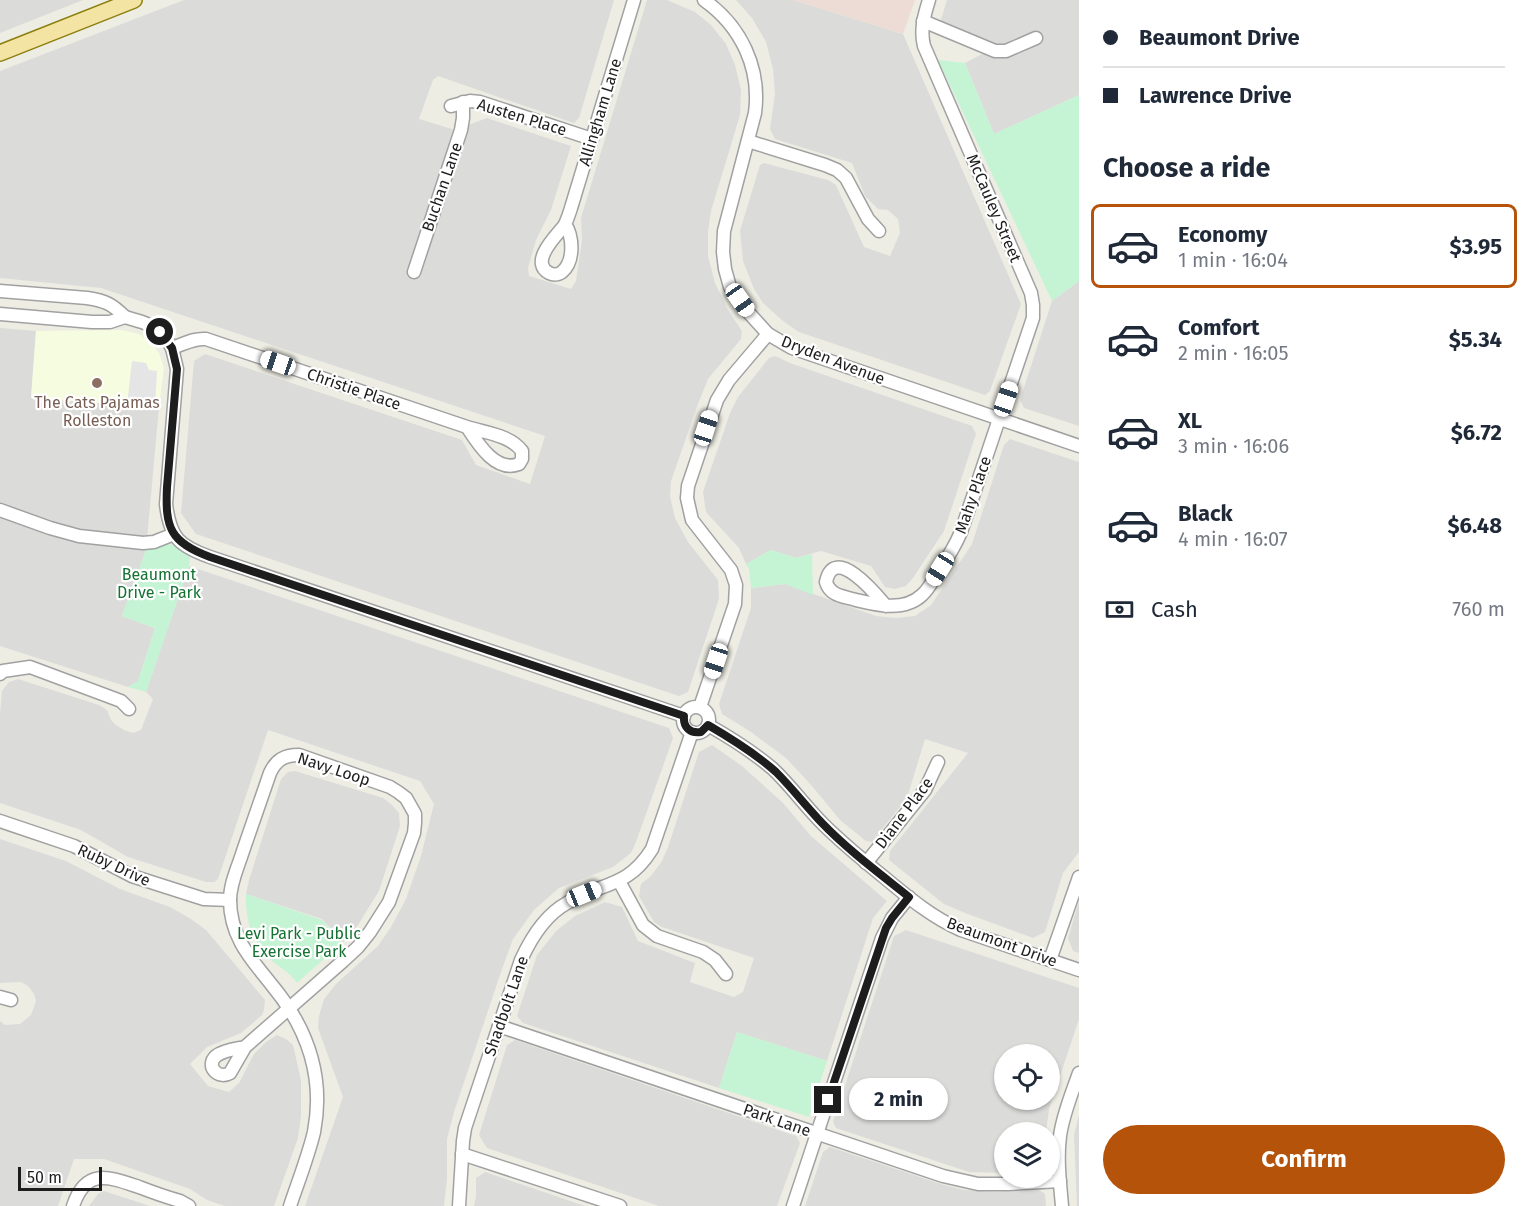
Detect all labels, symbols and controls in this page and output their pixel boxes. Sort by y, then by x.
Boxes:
text: Beaumont Drive [1139,24,1300,51]
street label: Allingham Lane [575,56,625,168]
text: Lawrence Drive [1139,82,1292,109]
street label: Austen Place [475,94,569,140]
street label: Buchan Lane [418,140,466,234]
street label: McCauley Street [963,151,1025,265]
text: Choose a ride [1103,152,1270,184]
icon: car [1106,219,1160,273]
text: Economy [1178,221,1267,248]
text: $3.95 [1450,233,1502,260]
text: 1 min · 16:04 [1178,248,1288,272]
car [722,280,758,320]
icon: car [1106,312,1160,366]
text: Comfort [1178,314,1259,341]
route start [146,318,173,345]
text: $5.34 [1449,326,1502,353]
street label: Dryden Avenue [779,332,887,388]
text: 2 min · 16:05 [1178,341,1288,365]
car [258,349,298,377]
street label: Christie Place [305,364,403,414]
marker: The Cats Pajamas Rolleston [90,376,104,390]
car [992,379,1020,419]
place label: The Cats Pajamas Rolleston [34,393,160,430]
icon: car [1106,405,1160,459]
text: XL [1178,407,1202,434]
car [692,408,720,448]
text: $6.72 [1451,419,1502,446]
text: 3 min · 16:06 [1178,434,1289,458]
street label: Mahy Place [951,454,995,536]
icon: car [1106,498,1160,552]
text: Black [1178,500,1233,527]
text: $6.48 [1448,512,1502,539]
text: 4 min · 16:07 [1178,527,1288,551]
car [923,549,957,589]
park label: Beaumont Drive - Park [117,565,202,602]
icon: cash [1103,593,1136,626]
text: Cash [1151,596,1198,623]
text: 760 m [1452,597,1505,621]
car [702,641,730,681]
street label: Navy Loop [295,748,373,790]
street label: Diane Place [871,774,937,852]
street label: Ruby Drive [75,840,153,890]
car [564,879,604,909]
street label: Beaumont Drive [944,913,1060,971]
park label: Levi Park - Public Exercise Park [237,924,361,961]
street label: Shadbolt Lane [480,953,532,1059]
map controls [994,1044,1060,1188]
button: locate [994,1044,1060,1110]
callout: 2 min [849,1079,948,1121]
route end [814,1086,841,1113]
text: 2 min [874,1087,923,1111]
street label: Park Lane [741,1100,813,1140]
button: layers [994,1122,1060,1188]
button: Confirm [1103,1125,1505,1194]
scale bar [18,1164,102,1192]
text: 50 m [27,1168,62,1187]

